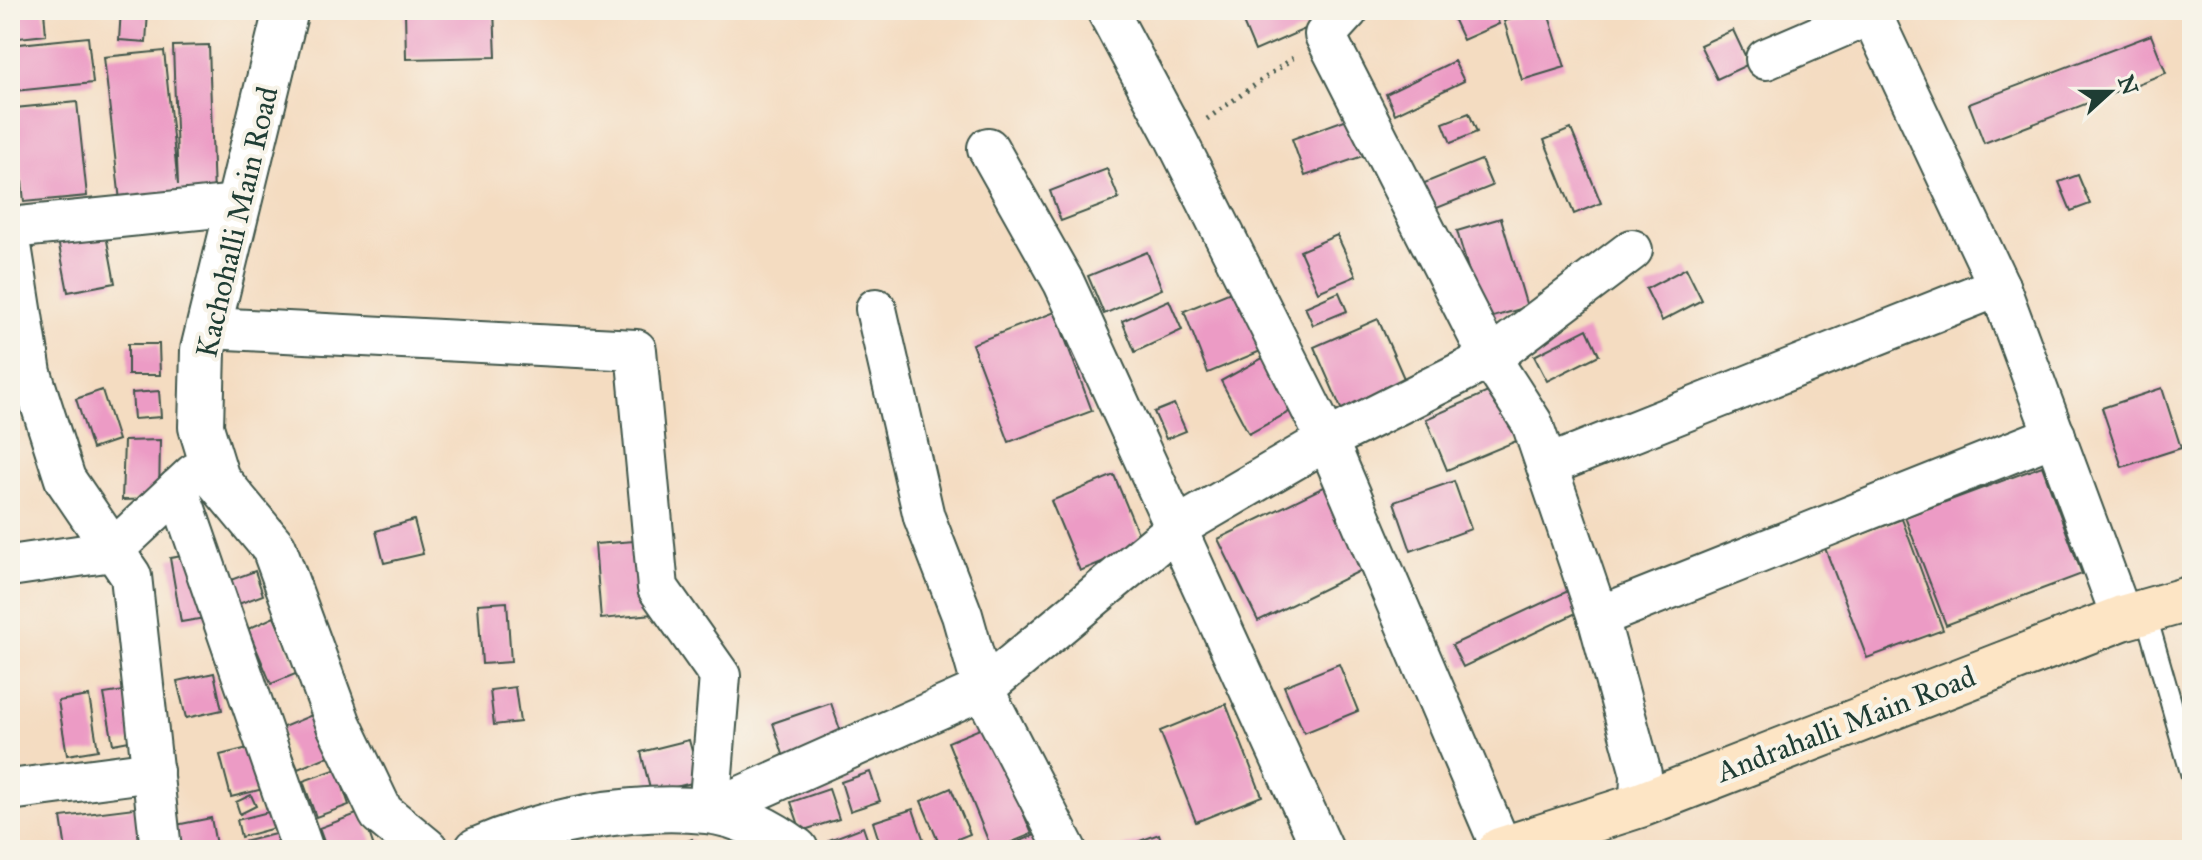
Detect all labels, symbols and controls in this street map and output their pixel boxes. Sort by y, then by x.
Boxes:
north arrow [2070,52,2150,132]
text: N [2112,71,2144,99]
street label: Kachohalli Main Road [188,83,286,361]
street label: Andrahalli Main Road [1710,658,1980,791]

